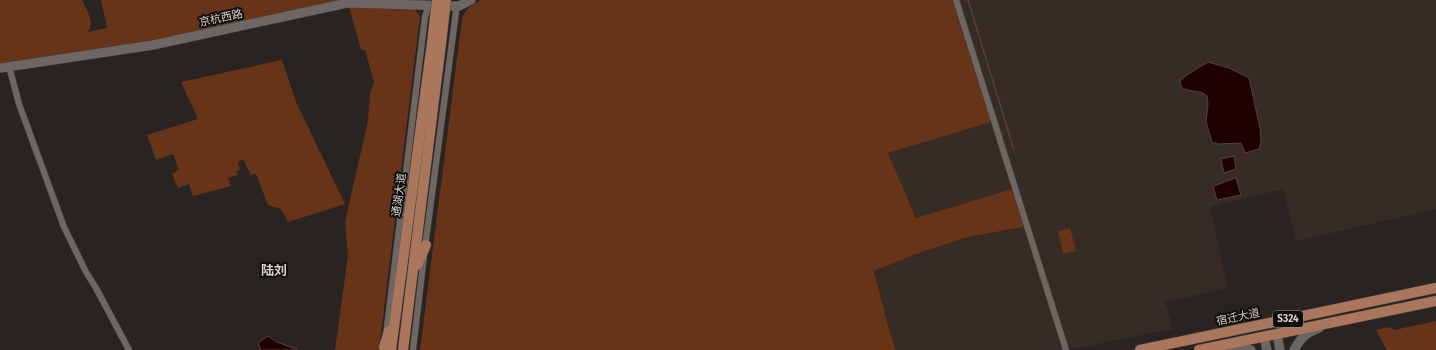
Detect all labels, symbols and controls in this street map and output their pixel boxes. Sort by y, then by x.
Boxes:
street label: 京杭西路 [198,7,244,29]
street label: 通湖大道 [390,172,408,218]
district label: 陆刘 [261,263,287,278]
street label: 宿迁大道 [1215,306,1261,328]
road number: S324 [1273,311,1303,327]

